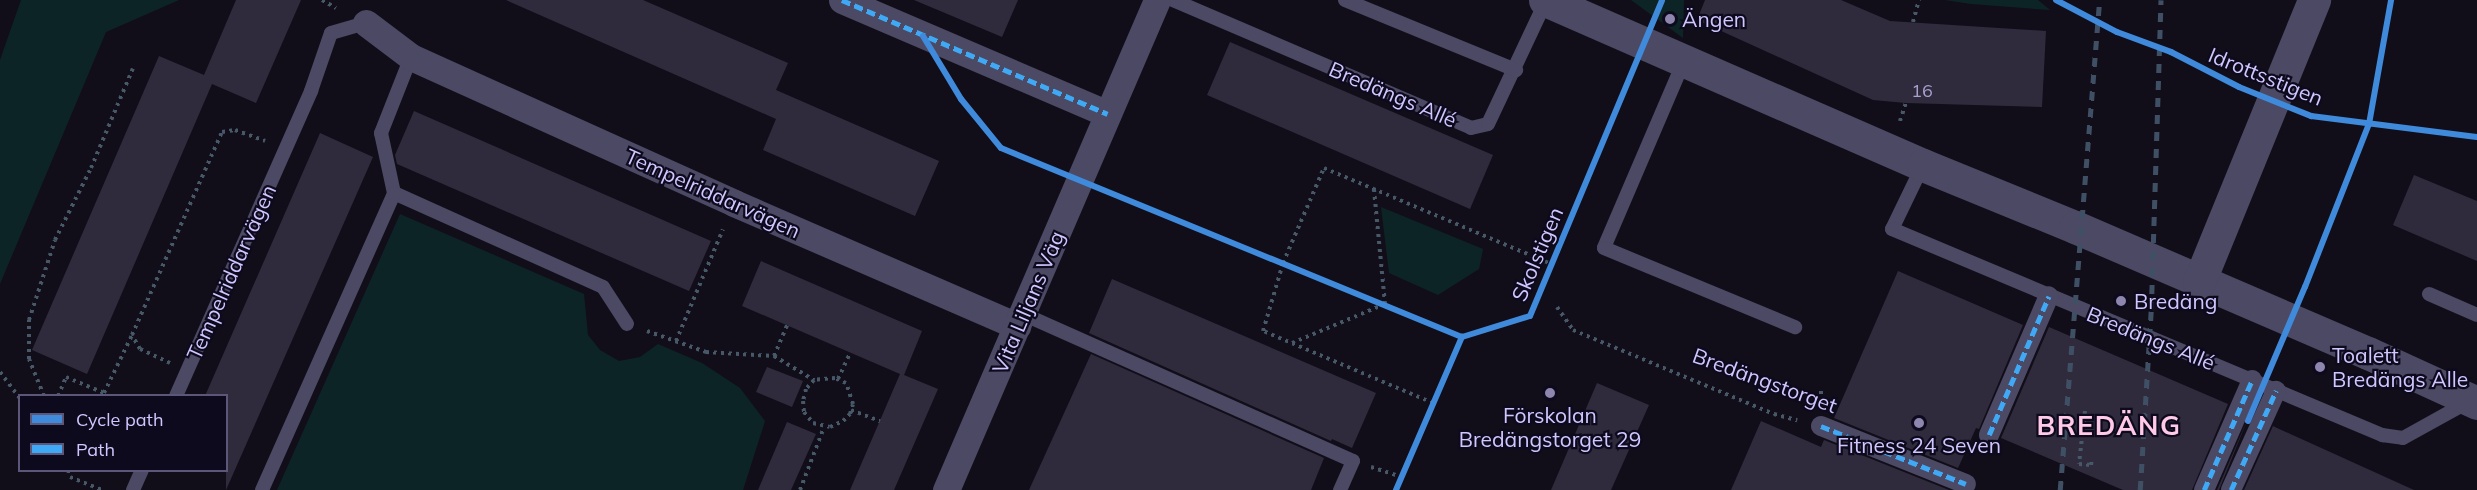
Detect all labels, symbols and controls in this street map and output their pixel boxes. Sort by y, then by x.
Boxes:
place label: Ängen [1682,6,1746,32]
marker: Ängen [1663,12,1677,26]
street label: Idrottsstigen [2205,42,2327,110]
street label: Bredängs Allé [1325,56,1461,132]
house number: 16 [1911,80,1933,102]
street label: Tempelriddarvägen [622,143,804,243]
street label: Tempelriddarvägen [181,181,281,363]
street label: Skolstigen [1506,203,1568,305]
street label: Vita Liljans Väg [987,227,1069,377]
place label: Bredäng [2134,288,2217,314]
marker: Bredäng [2112,292,2130,310]
street label: Bredängs Allé [2083,301,2219,375]
street label: Bredängstorget [1689,342,1841,418]
place label: Toalett Bredängs Alle [2332,342,2468,392]
marker: Toalett Bredängs Alle [2313,360,2327,374]
marker: Förskolan Bredängstorget 29 [1543,386,1557,400]
legend [18,394,228,472]
place label: Förskolan Bredängstorget 29 [1459,402,1641,452]
text: Cycle path [76,408,163,431]
district label: BREDÄNG [2037,410,2181,442]
marker: Fitness 24 Seven [1912,416,1926,430]
place label: Fitness 24 Seven [1837,432,2001,458]
text: Path [76,438,115,461]

